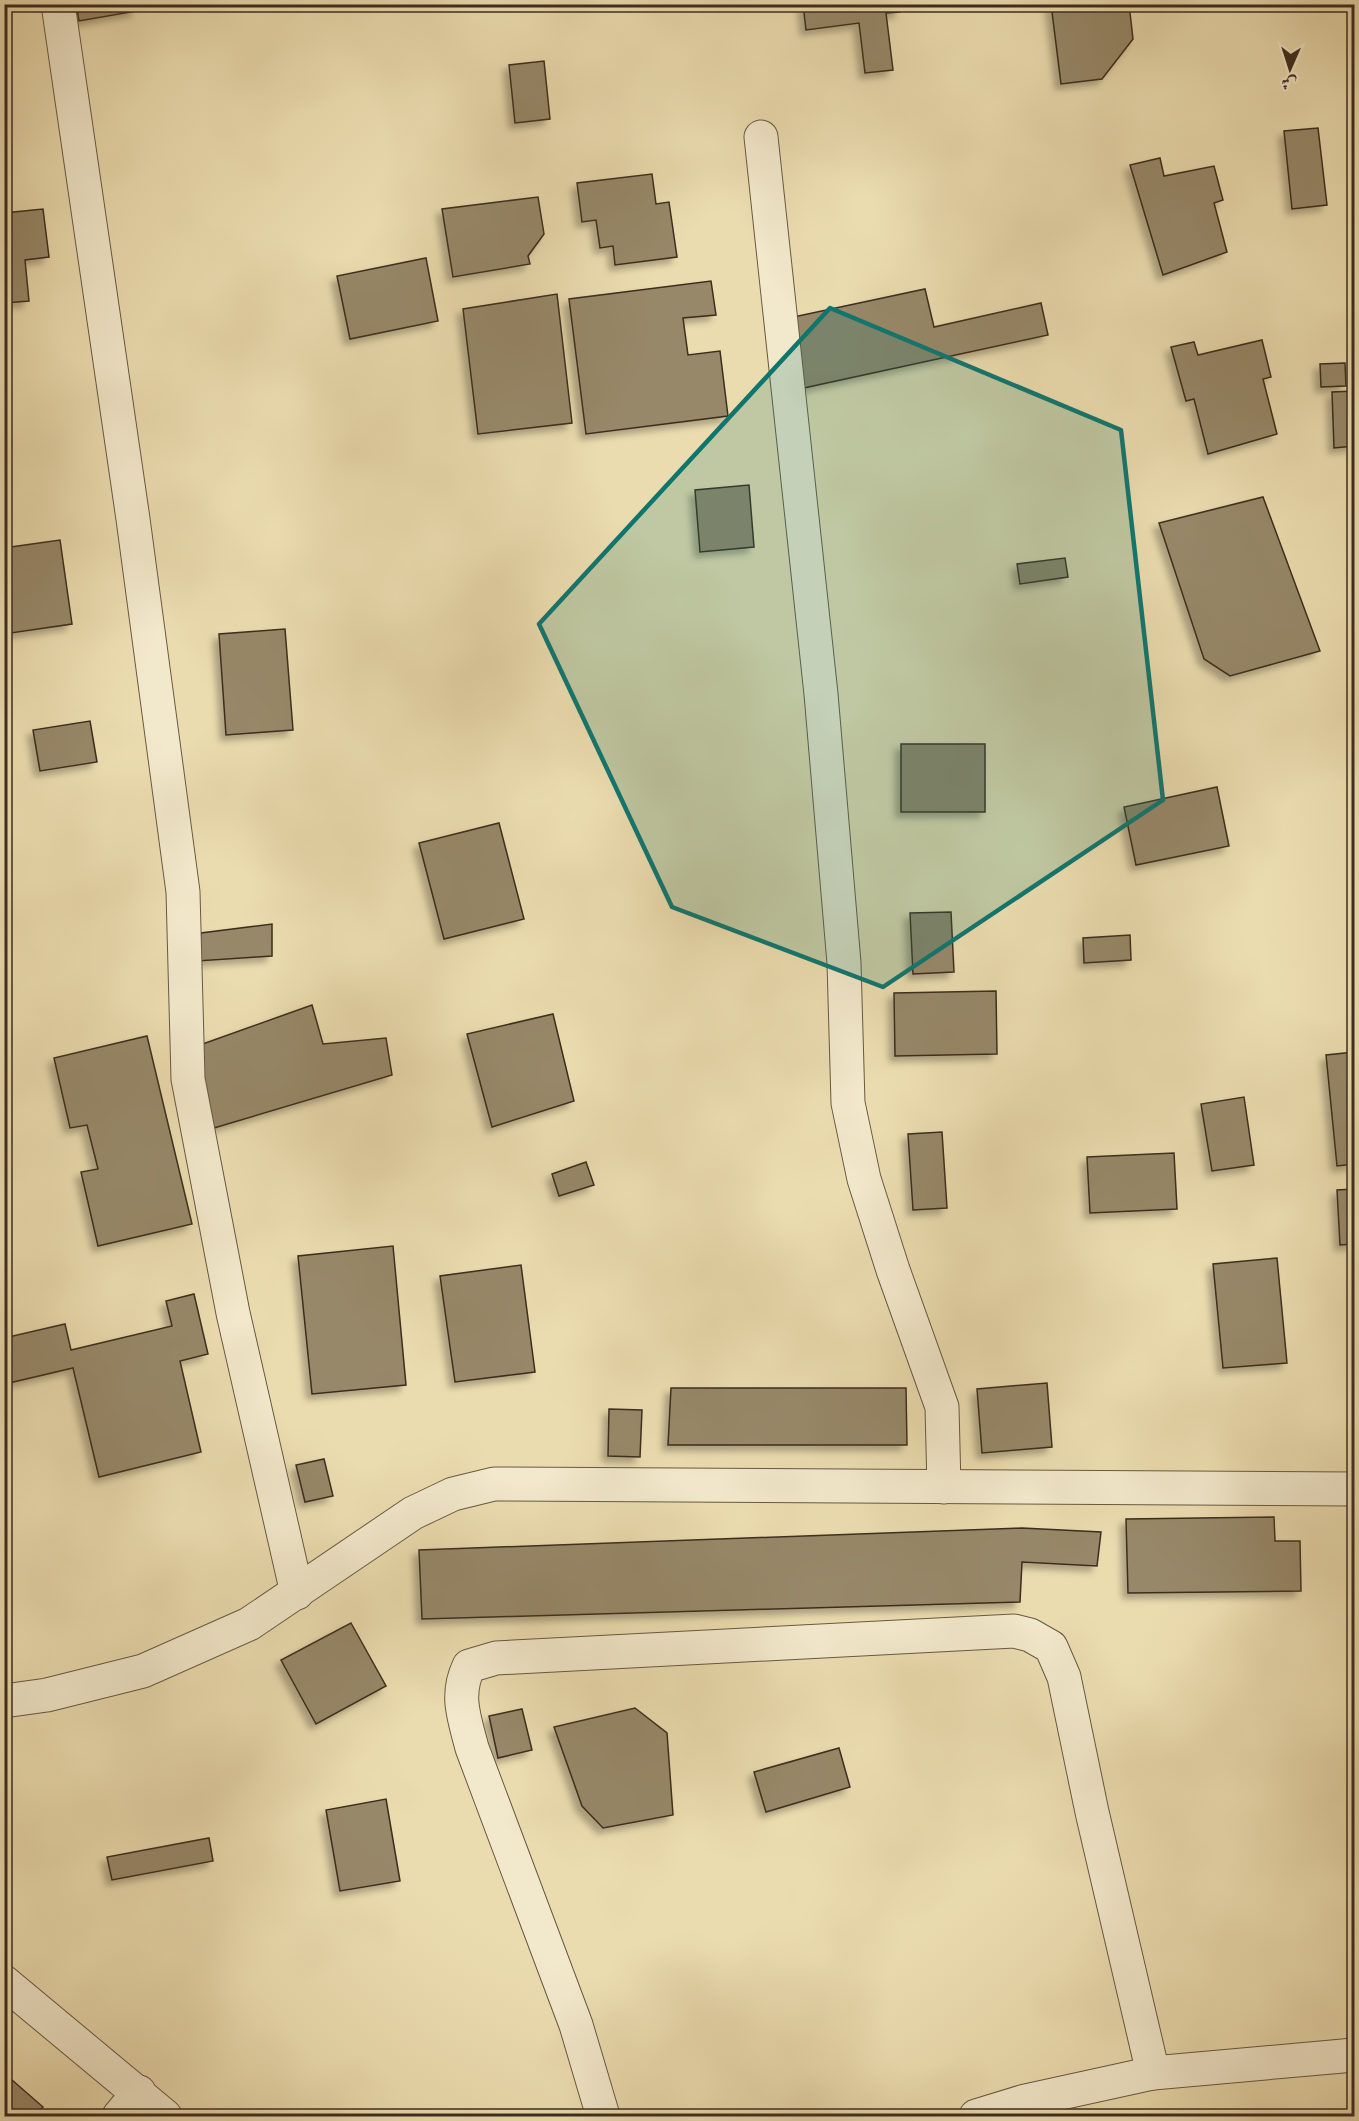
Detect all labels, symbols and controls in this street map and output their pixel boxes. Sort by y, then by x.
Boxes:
north arrow [1260,39,1320,99]
text: ش [1281,73,1298,93]

